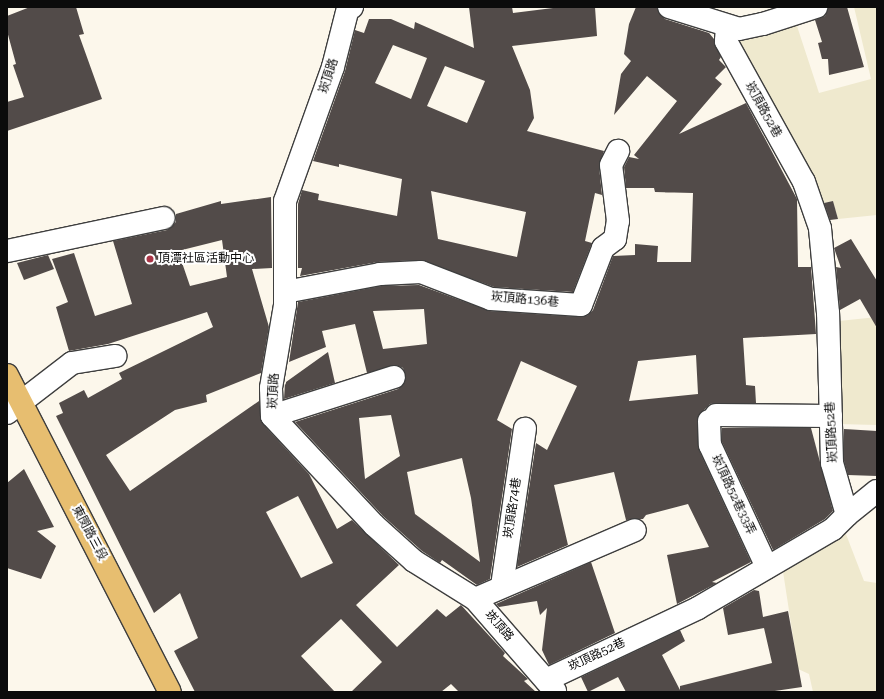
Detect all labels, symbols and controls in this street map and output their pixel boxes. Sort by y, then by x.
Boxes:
street label: 崁頂路 [317,57,341,95]
street label: 崁頂路52巷 [742,80,784,140]
place label: 頂潭社區活動中心 [158,252,254,266]
marker: 頂潭社區活動中心 [145,254,155,264]
street label: 崁頂路136巷 [490,290,560,310]
street label: 崁頂路 [266,373,282,409]
street label: 崁頂路52巷 [823,401,841,463]
street label: 崁頂路52巷33弄 [708,453,758,537]
street label: 崁頂路74巷 [502,477,524,539]
street label: 東閔路三段 [69,503,109,563]
street label: 崁頂路 [482,608,516,644]
street label: 崁頂路52巷 [566,635,628,675]

